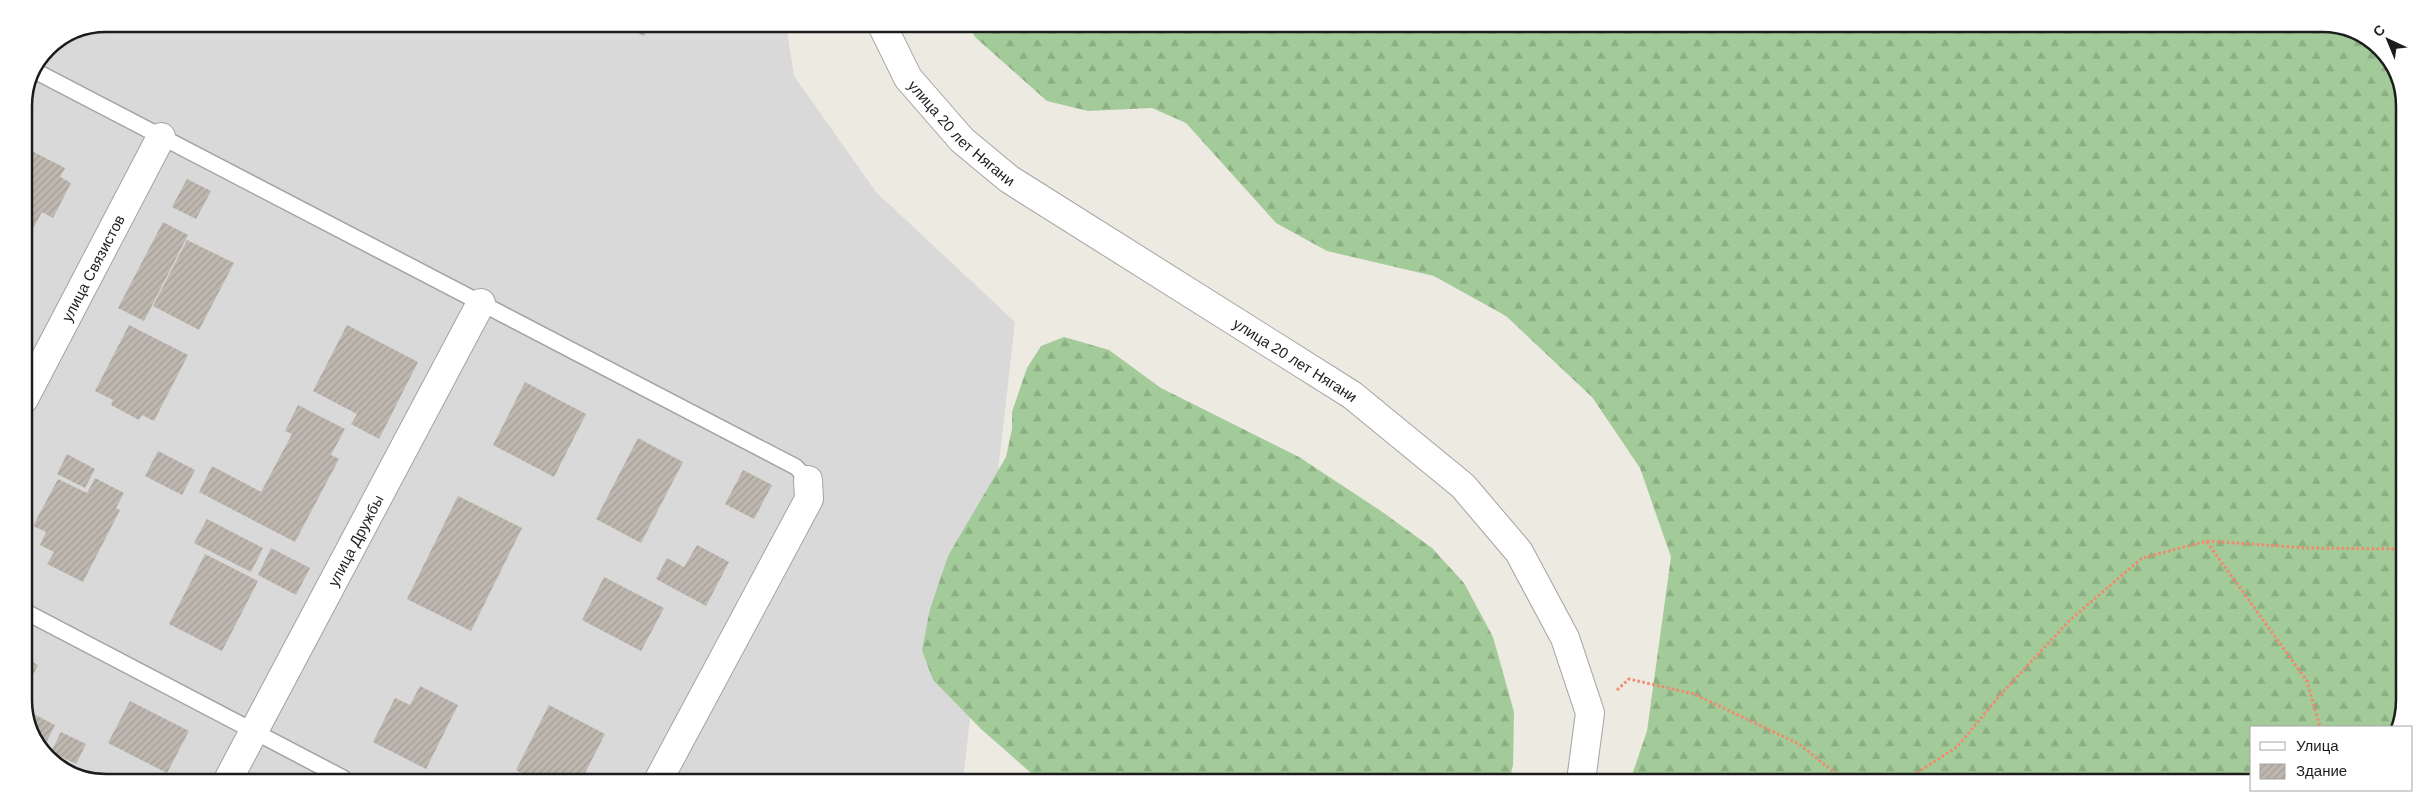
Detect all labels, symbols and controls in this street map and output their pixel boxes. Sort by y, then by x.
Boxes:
north arrow [2363,15,2413,65]
text: С [2370,21,2388,40]
street label: улица 20 лет Нягани [905,76,1018,189]
street label: улица Связистов [58,212,127,324]
street label: улица 20 лет Нягани [1230,314,1361,405]
street label: улица Дружбы [324,492,386,589]
legend [2250,726,2413,791]
text: Улица [2296,737,2339,754]
text: Здание [2296,762,2347,779]

